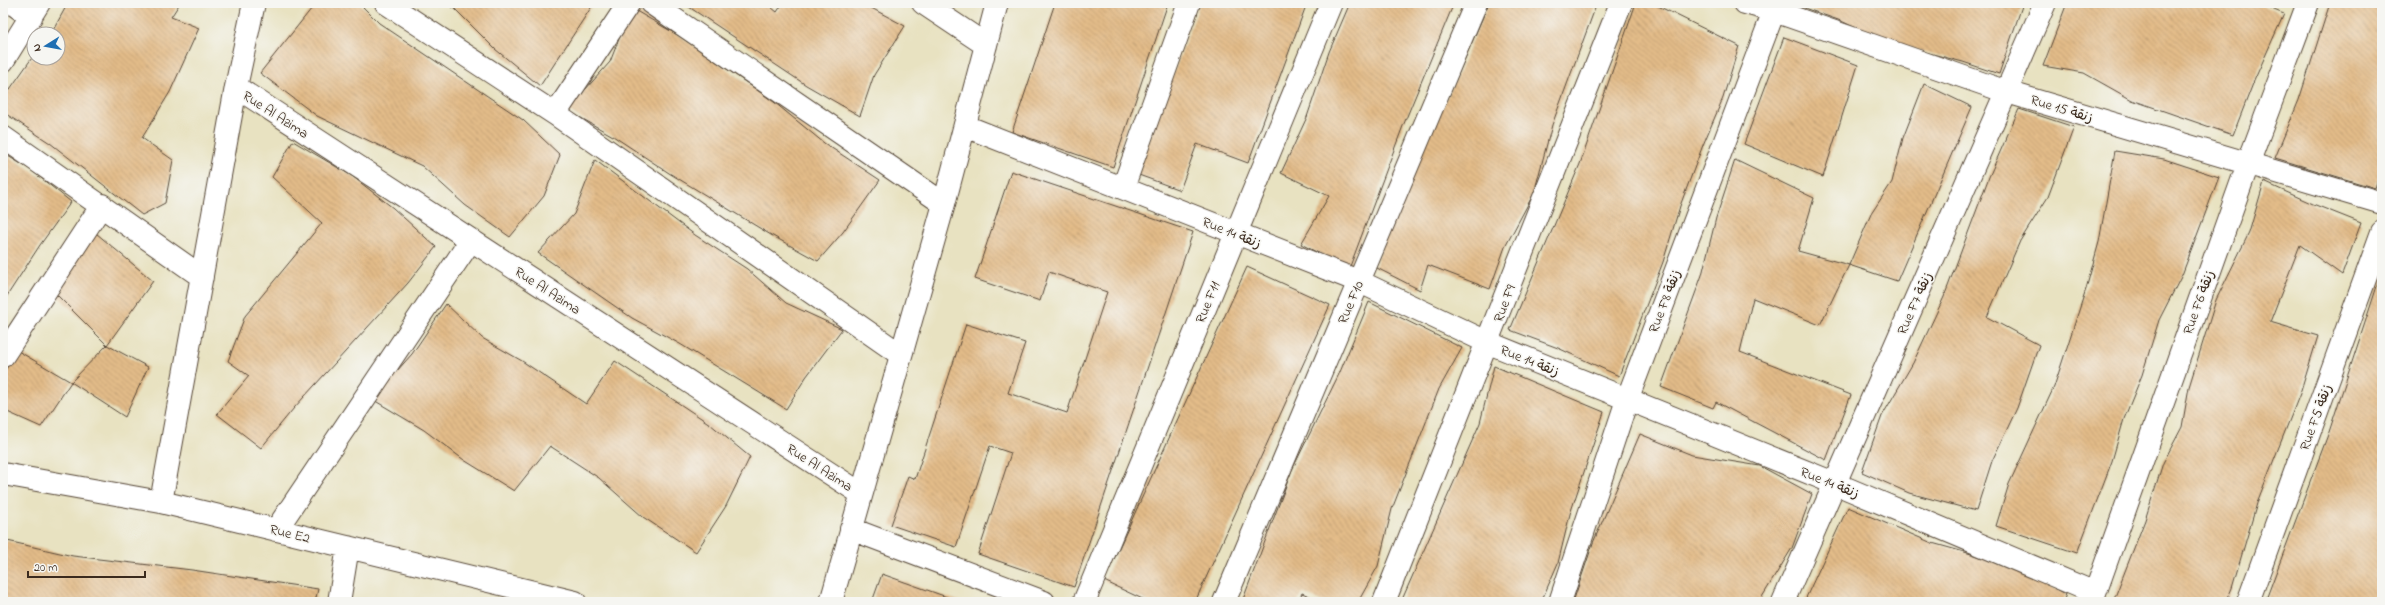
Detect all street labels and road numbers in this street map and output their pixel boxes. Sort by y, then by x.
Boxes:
street label: Rue Al Azima [238,86,313,145]
street label: Rue 15 زنقة [2028,90,2095,129]
street label: Rue 14 زنقة [1199,212,1264,255]
street label: Rue Al Azima [510,262,585,321]
street label: Rue F8 زنقة [1644,267,1687,336]
street label: Rue F6 زنقة [2178,267,2221,338]
street label: Rue F7 زنقة [1892,269,1939,338]
street label: Rue F11 [1191,278,1226,327]
street label: Rue F10 [1333,278,1370,327]
street label: Rue F9 [1489,281,1522,325]
street label: Rue 14 زنقة [1497,340,1562,383]
street label: Rue F5 زنقة [2295,381,2338,454]
street label: Rue Al Azima [782,439,857,498]
street label: Rue 14 زنقة [1797,462,1862,505]
street label: Rue E2 [267,519,312,550]

